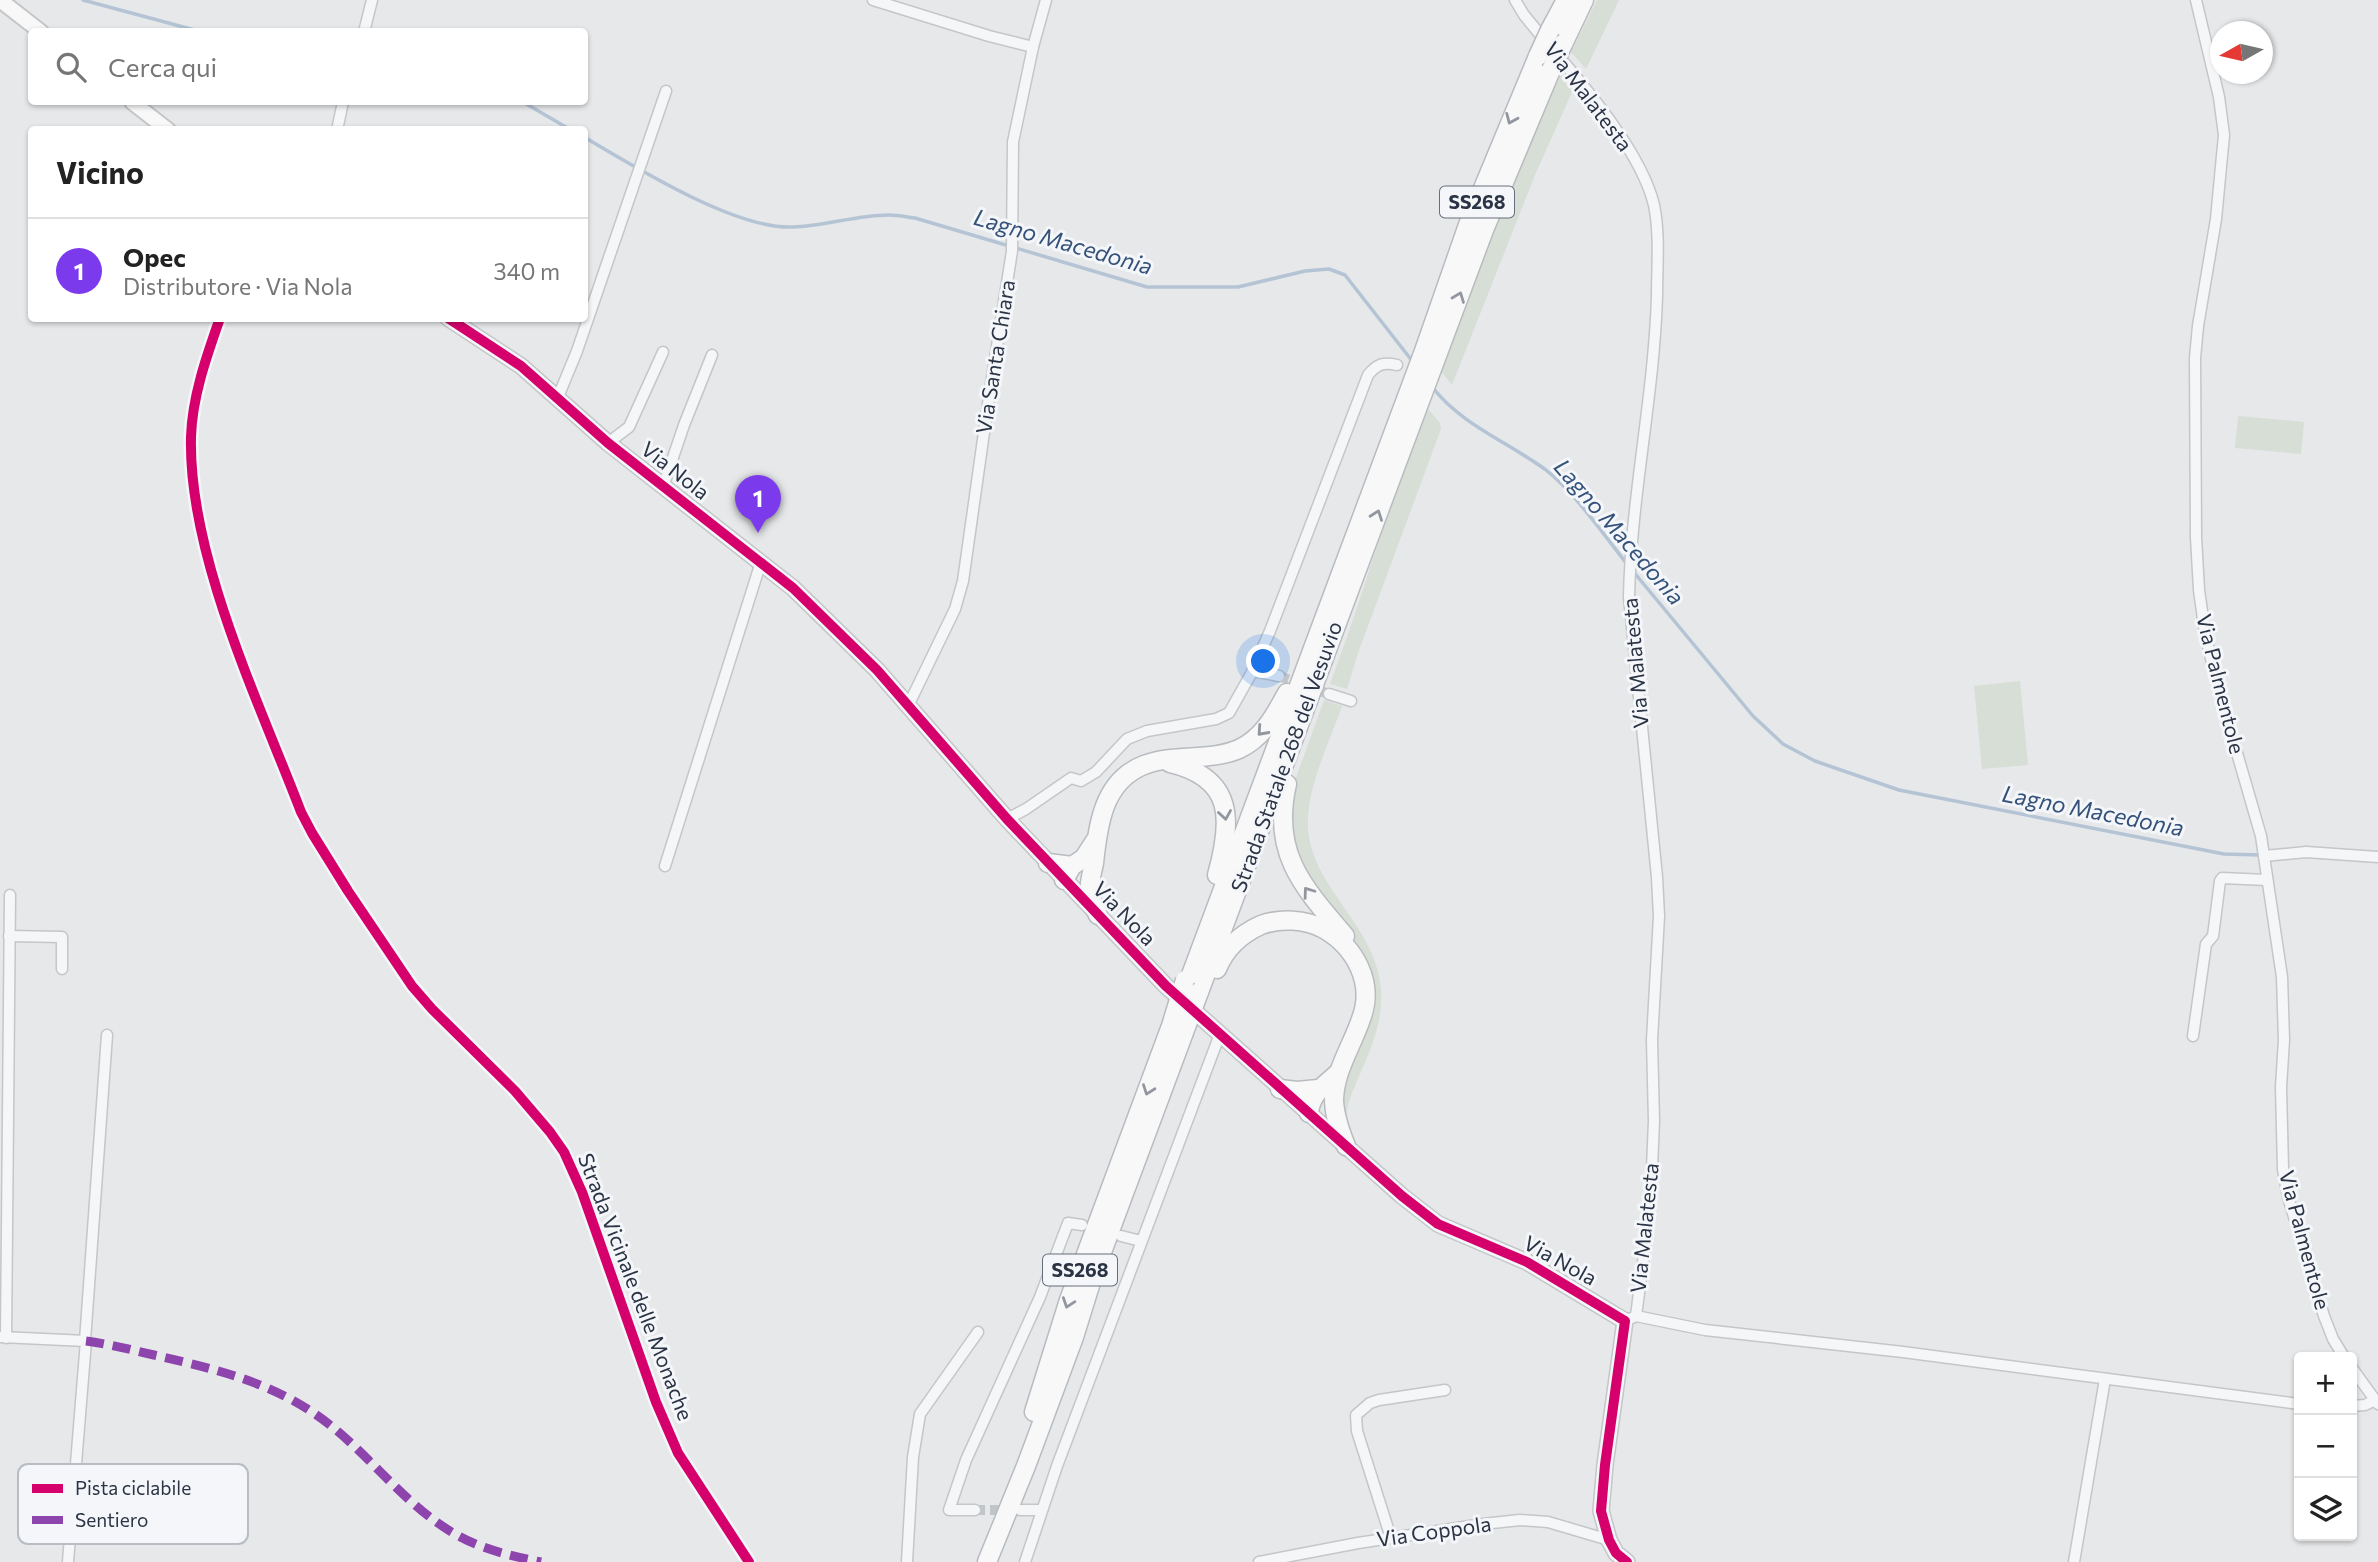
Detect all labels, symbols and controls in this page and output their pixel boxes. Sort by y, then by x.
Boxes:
north arrow [2210,21,2273,84]
search box [28,28,588,105]
street label: Via Malatesta [1540,36,1638,156]
icon: search [52,48,90,86]
text: Cerca qui [108,51,217,82]
one-way arrow [1505,112,1519,124]
text: Vicino [56,153,144,190]
road number: SS268 [1440,186,1514,218]
water label: Lagno Macedonia [971,202,1156,280]
text: Opec [123,241,186,272]
text: 1 [74,257,84,285]
text: 340 m [494,257,560,285]
text: Distributore · Via Nola [123,272,353,300]
street label: Via Santa Chiara [970,278,1019,436]
one-way arrow [1450,292,1464,304]
street label: Via Nola [637,435,715,504]
water label: Lagno Macedonia [1549,453,1691,610]
pin: 1 [735,475,781,533]
one-way arrow [1369,510,1383,522]
street label: Via Malatesta [1616,597,1653,729]
street label: Via Palmentole [2192,611,2251,756]
street label: Strada Statale 268 del Vesuvio [1225,618,1346,895]
your location [1246,644,1280,678]
one-way arrow [1258,723,1270,736]
water label: Lagno Macedonia [2000,779,2186,841]
one-way arrow [1217,809,1232,821]
street label: Via Nola [1088,876,1162,950]
one-way arrow [1303,887,1316,900]
one-way arrow [1142,1084,1156,1096]
street label: Strada Vicinale delle Monache [574,1149,699,1424]
street label: Via Malatesta [1624,1162,1663,1294]
street label: Via Palmentole [2275,1167,2336,1312]
street label: Via Nola [1520,1229,1602,1290]
road number: SS268 [1043,1254,1117,1286]
one-way arrow [1062,1297,1076,1309]
map controls [2294,1352,2357,1541]
button: + [2294,1352,2357,1415]
button: − [2294,1415,2357,1478]
legend [18,1464,248,1544]
text: Pista ciclabile [75,1476,191,1499]
button: layers [2294,1478,2357,1541]
text: Sentiero [75,1508,148,1531]
street label: Via Coppola [1375,1510,1493,1551]

